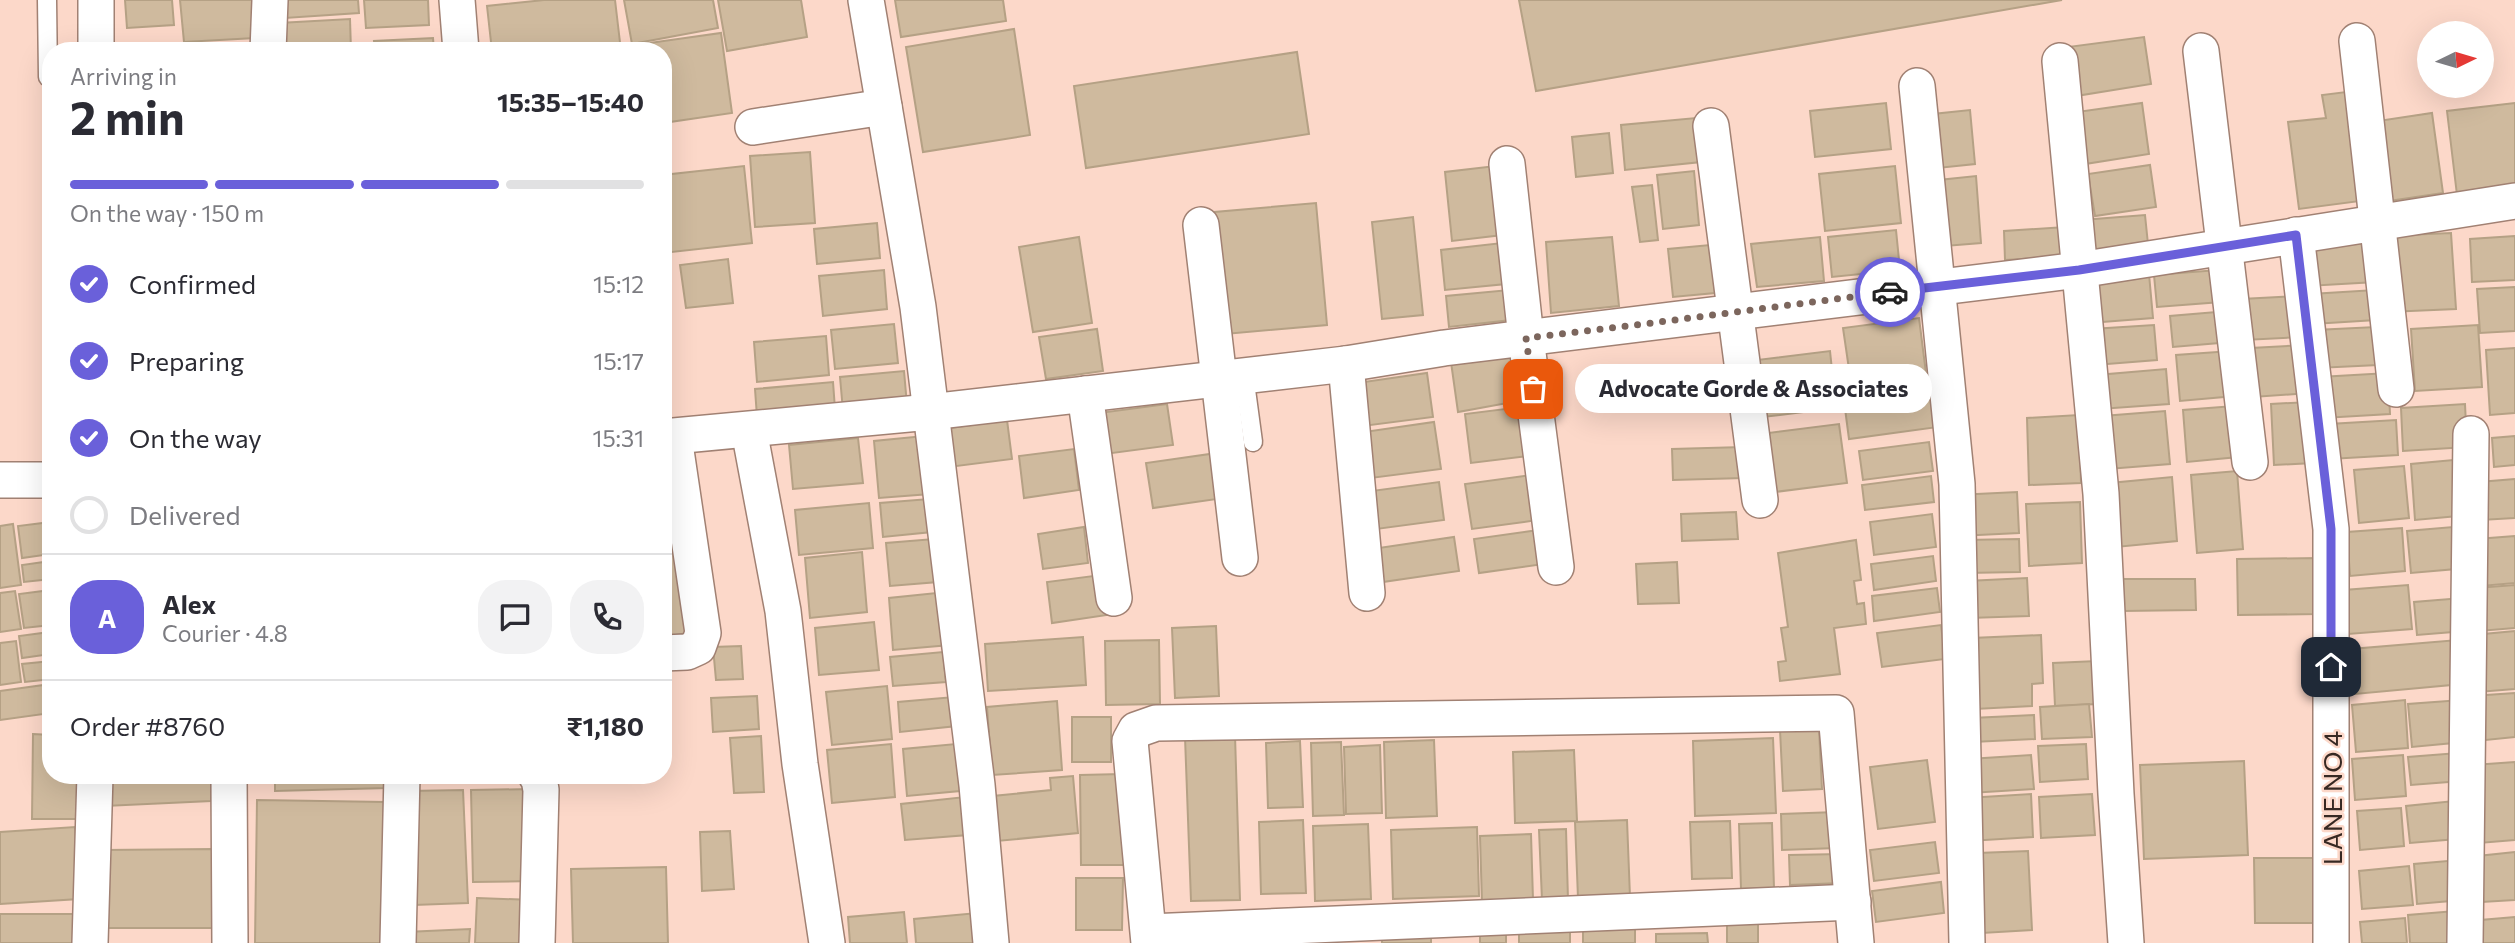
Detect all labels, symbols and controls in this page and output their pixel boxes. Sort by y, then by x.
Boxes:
north arrow [2417,21,2494,98]
map controls [2417,21,2494,98]
text: Arriving in [70,62,177,90]
text: 15:35–15:40 [497,86,644,117]
text: 2 min [70,88,185,144]
text: On the way · 150 m [70,199,264,227]
courier [1855,257,1925,327]
icon: check [70,265,108,303]
text: Confirmed [129,268,256,299]
text: 15:12 [593,270,644,298]
icon: car [1871,273,1909,311]
icon: check [70,342,108,380]
text: Preparing [129,345,244,376]
text: 15:17 [594,347,644,375]
pin [1503,359,1563,419]
callout: Advocate Gorde & Associates [1575,364,1932,414]
icon: bag [1514,370,1552,408]
text: Advocate Gorde & Associates [1599,374,1908,402]
icon: check [70,419,108,457]
text: On the way [129,422,262,453]
text: 15:31 [593,424,644,452]
text: Delivered [129,499,240,530]
button: chat [478,580,552,654]
button: phone [570,580,644,654]
text: Alex [162,588,216,619]
text: A [98,602,116,633]
text: Courier · 4.8 [162,619,288,647]
pin [2301,637,2361,697]
icon: home [2312,648,2350,686]
text: Order #8760 [70,710,225,741]
text: ₹1,180 [566,710,644,741]
street label: LANE NO 4 [2316,731,2347,865]

